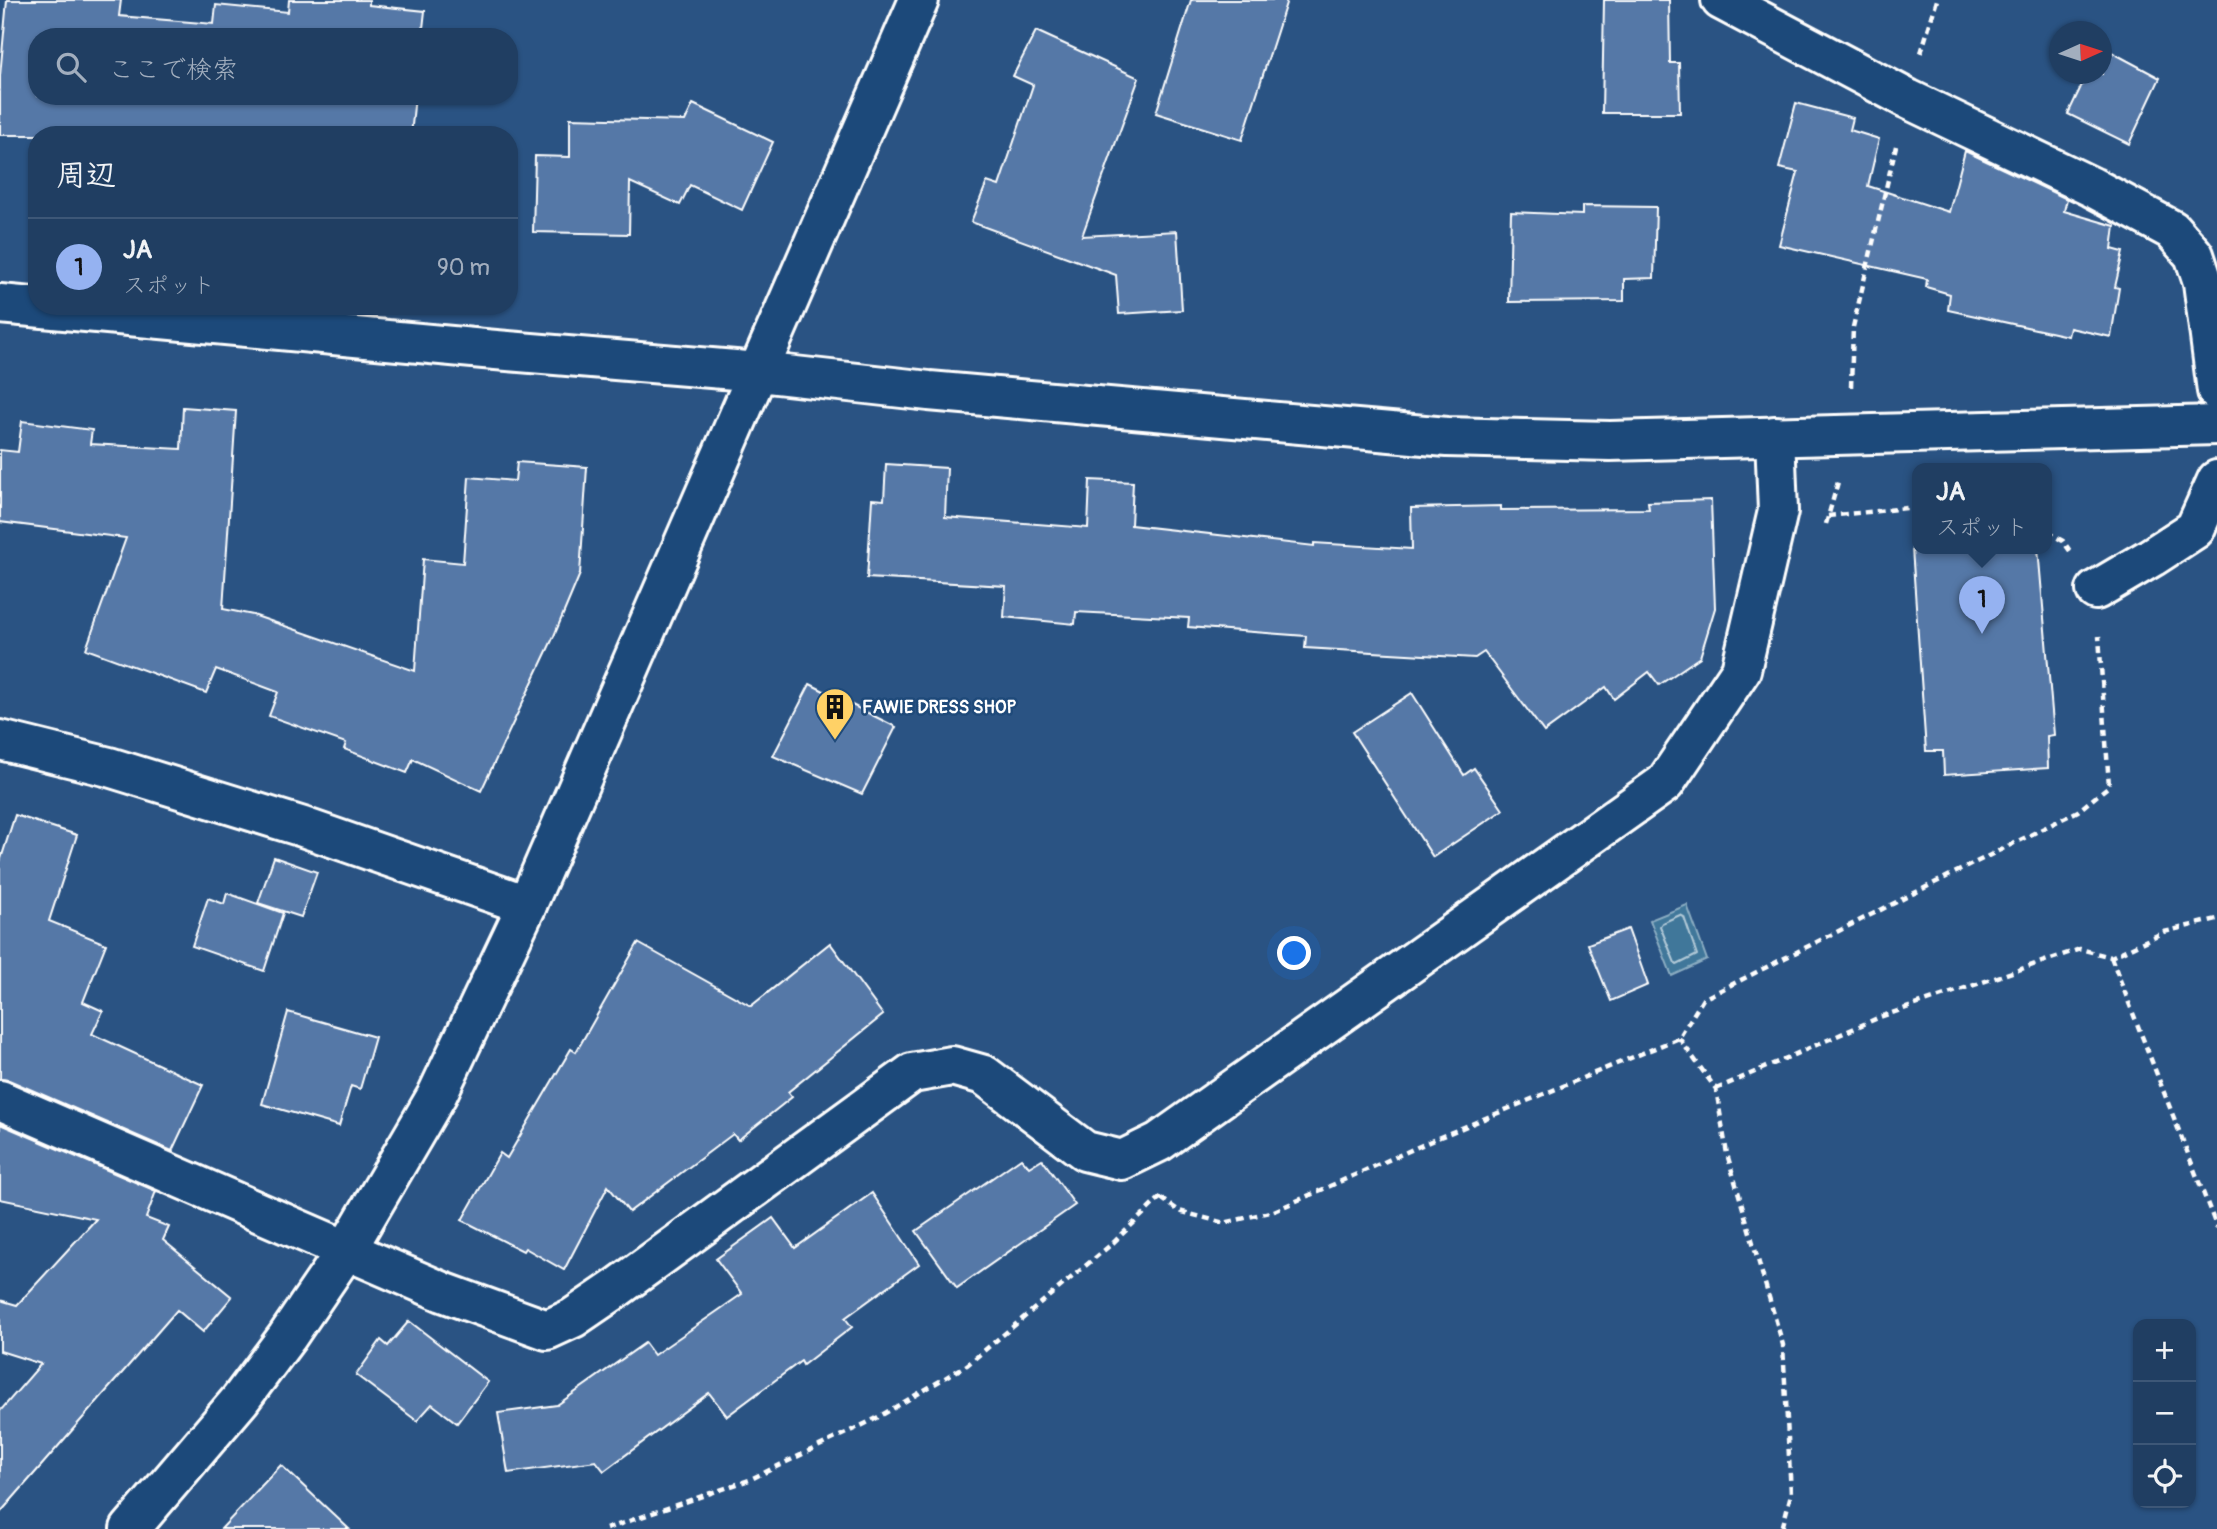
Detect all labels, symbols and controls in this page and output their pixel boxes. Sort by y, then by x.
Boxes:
north arrow [2049,21,2112,84]
search box [28,28,518,105]
icon: search [52,48,90,86]
text: ここで検索 [108,54,238,86]
text: 周辺 [56,157,116,194]
text: JA [123,234,152,266]
text: 1 [75,253,84,282]
text: 90 m [437,253,490,282]
text: スポット [123,271,215,300]
popup [1912,463,2052,554]
text: JA [1936,476,1965,508]
text: スポット [1936,513,2028,542]
pin: 1 [1959,576,2005,634]
building icon: FAWIE DRESS SHOP [814,686,856,741]
place label: FAWIE DRESS SHOP [862,696,1016,719]
your location [1277,936,1311,970]
map controls [2133,1319,2196,1508]
button: + [2133,1319,2196,1382]
button: − [2133,1382,2196,1445]
button: locate [2133,1445,2196,1508]

